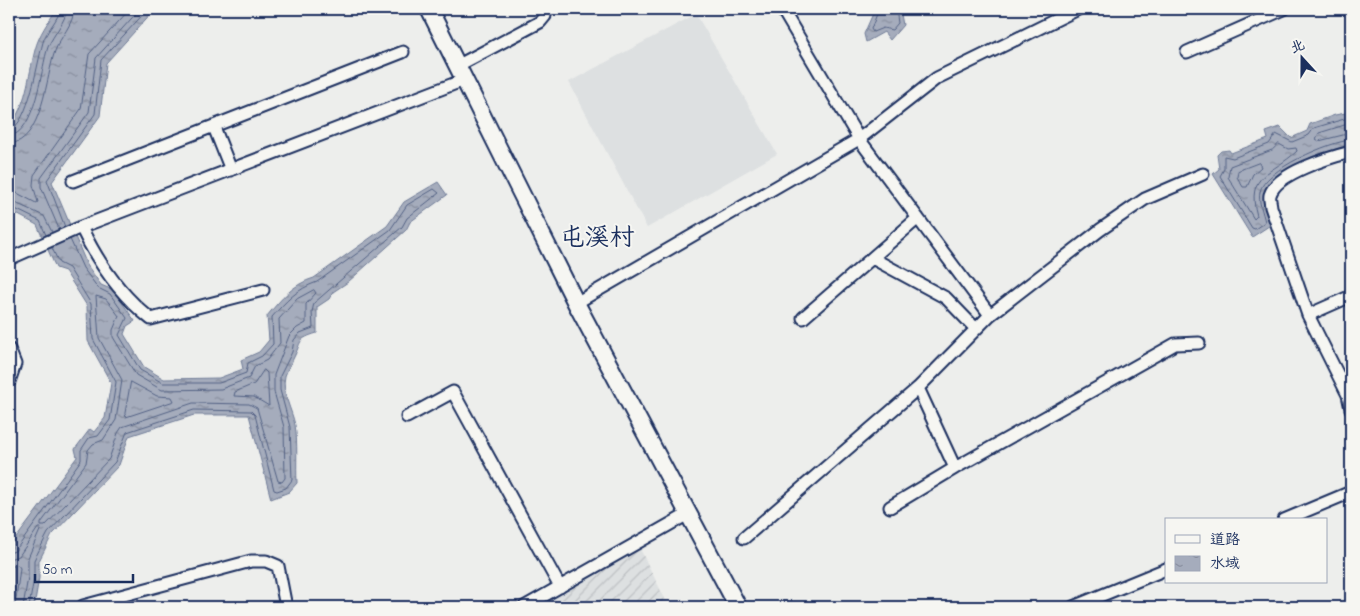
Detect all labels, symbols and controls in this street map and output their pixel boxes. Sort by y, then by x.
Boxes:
north arrow [1278,32,1328,82]
text: 北 [1288,35,1308,60]
district label: 屯溪村 [559,221,635,257]
legend [1165,518,1328,584]
text: 道路 [1210,529,1240,551]
scale bar [35,551,132,583]
text: 水域 [1210,553,1240,575]
text: 50 m [42,559,73,581]

